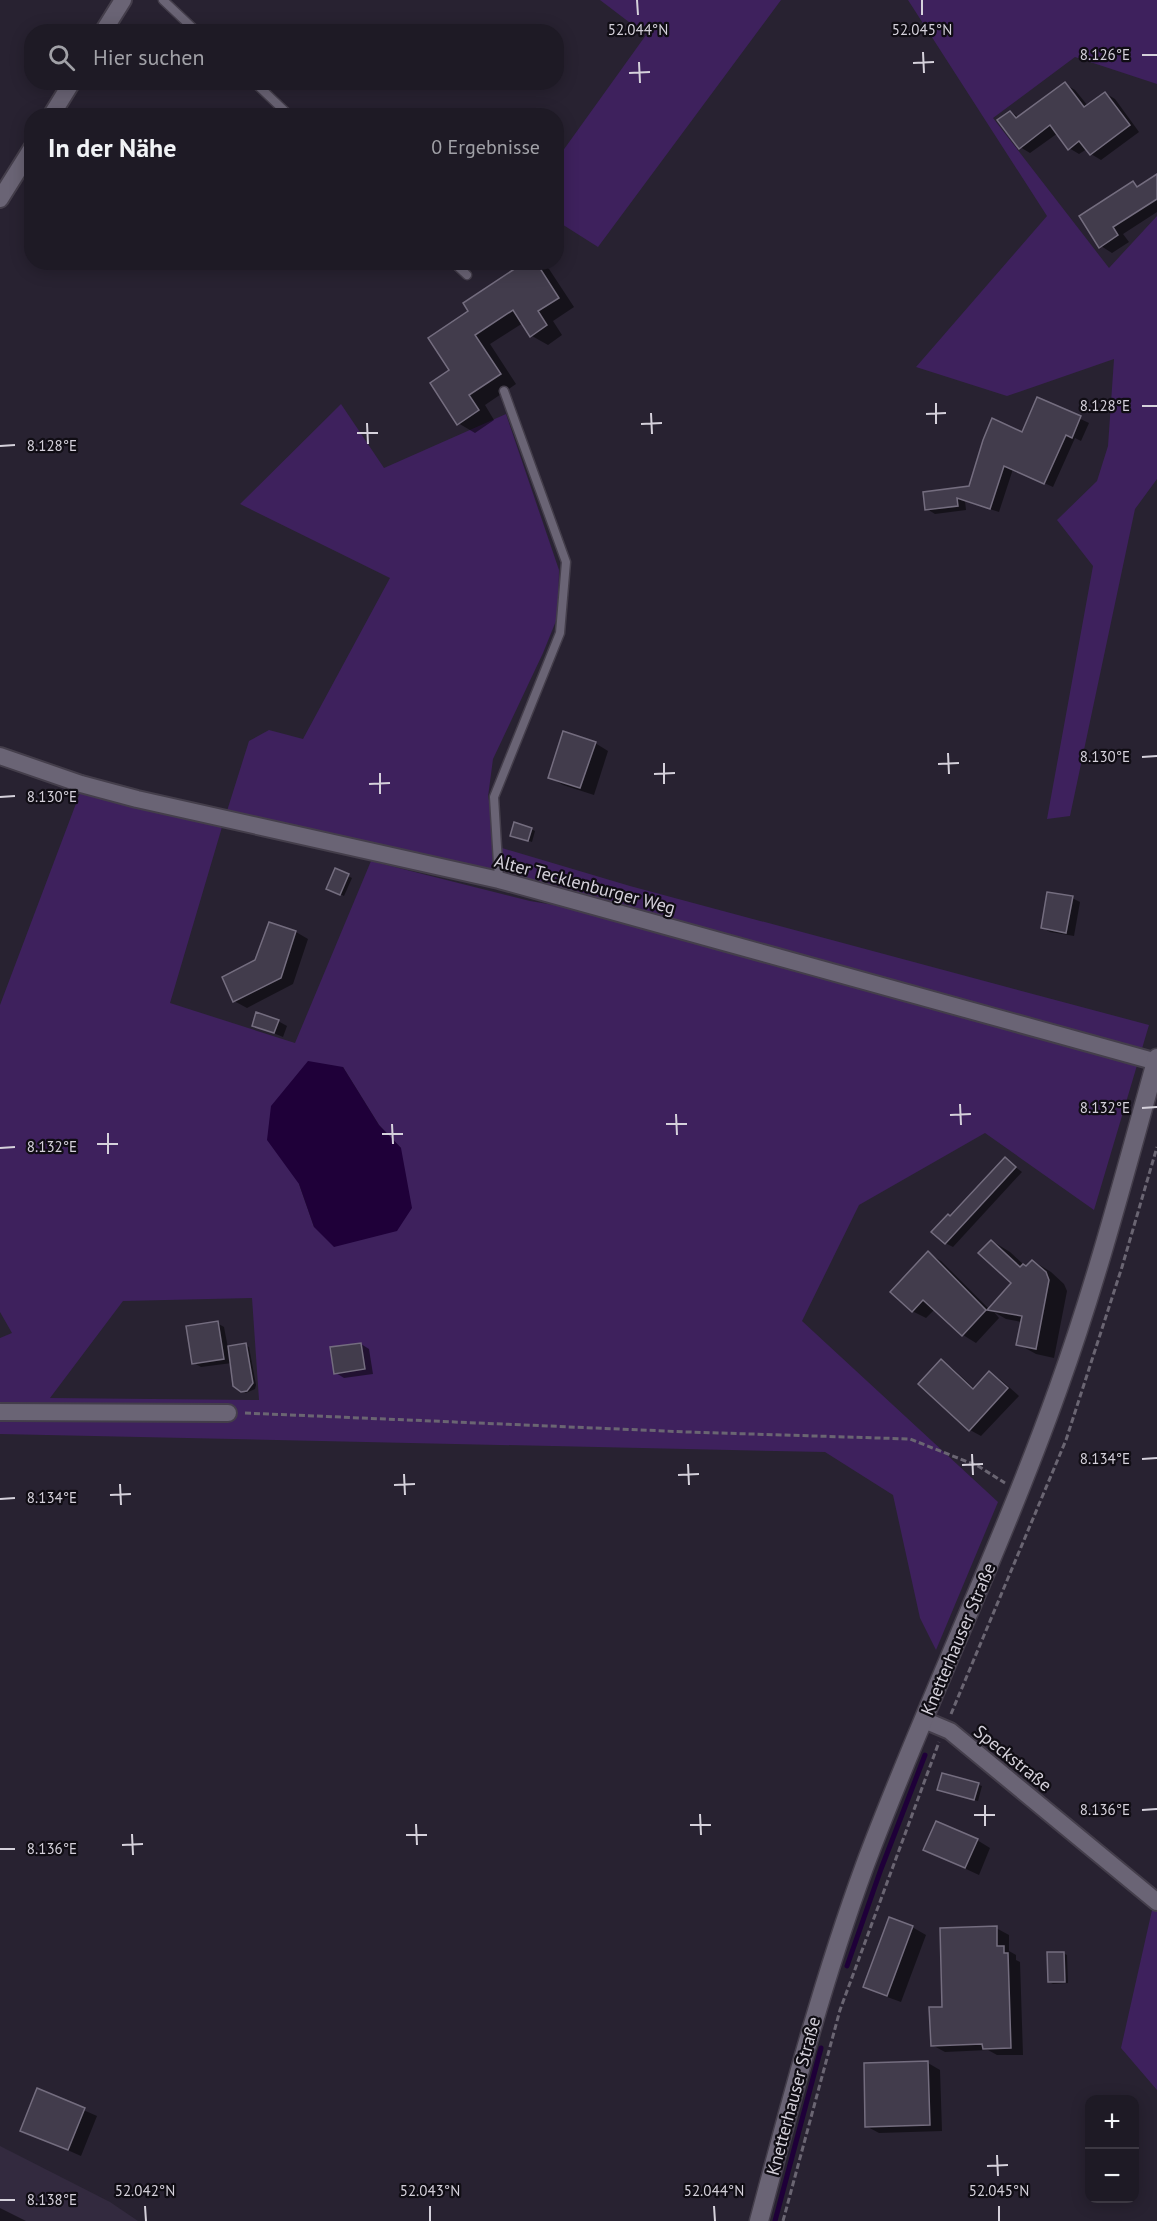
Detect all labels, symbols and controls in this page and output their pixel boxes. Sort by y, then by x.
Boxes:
text: 52.044°N [608,20,668,39]
text: 52.045°N [892,20,952,39]
search box [24,24,564,90]
icon: search [45,41,78,74]
text: Hier suchen [93,43,205,71]
text: 8.126°E [1080,45,1130,64]
text: In der Nähe [48,131,176,164]
text: 0 Ergebnisse [431,134,540,160]
text: 8.128°E [1080,396,1130,415]
text: 8.128°E [27,436,77,455]
text: 8.130°E [1080,747,1130,766]
text: 8.130°E [27,787,77,806]
street label: Alter Tecklenburger Weg [492,849,678,919]
text: 8.132°E [1080,1098,1130,1117]
text: 8.132°E [27,1137,77,1156]
text: 8.134°E [1080,1449,1130,1468]
text: 8.134°E [27,1488,77,1507]
street label: Knetterhauser Straße [915,1559,1001,1719]
street label: Speckstraße [969,1720,1057,1796]
text: 8.136°E [1080,1800,1130,1819]
text: 8.136°E [27,1839,77,1858]
street label: Knetterhauser Straße [761,2014,825,2178]
map controls [1085,2095,1139,2203]
button: + [1085,2095,1139,2149]
button: − [1085,2149,1139,2203]
text: 52.042°N [115,2181,175,2200]
text: 52.043°N [400,2181,460,2200]
text: 52.044°N [684,2181,744,2200]
text: 52.045°N [969,2181,1029,2200]
text: 8.138°E [27,2190,77,2209]

